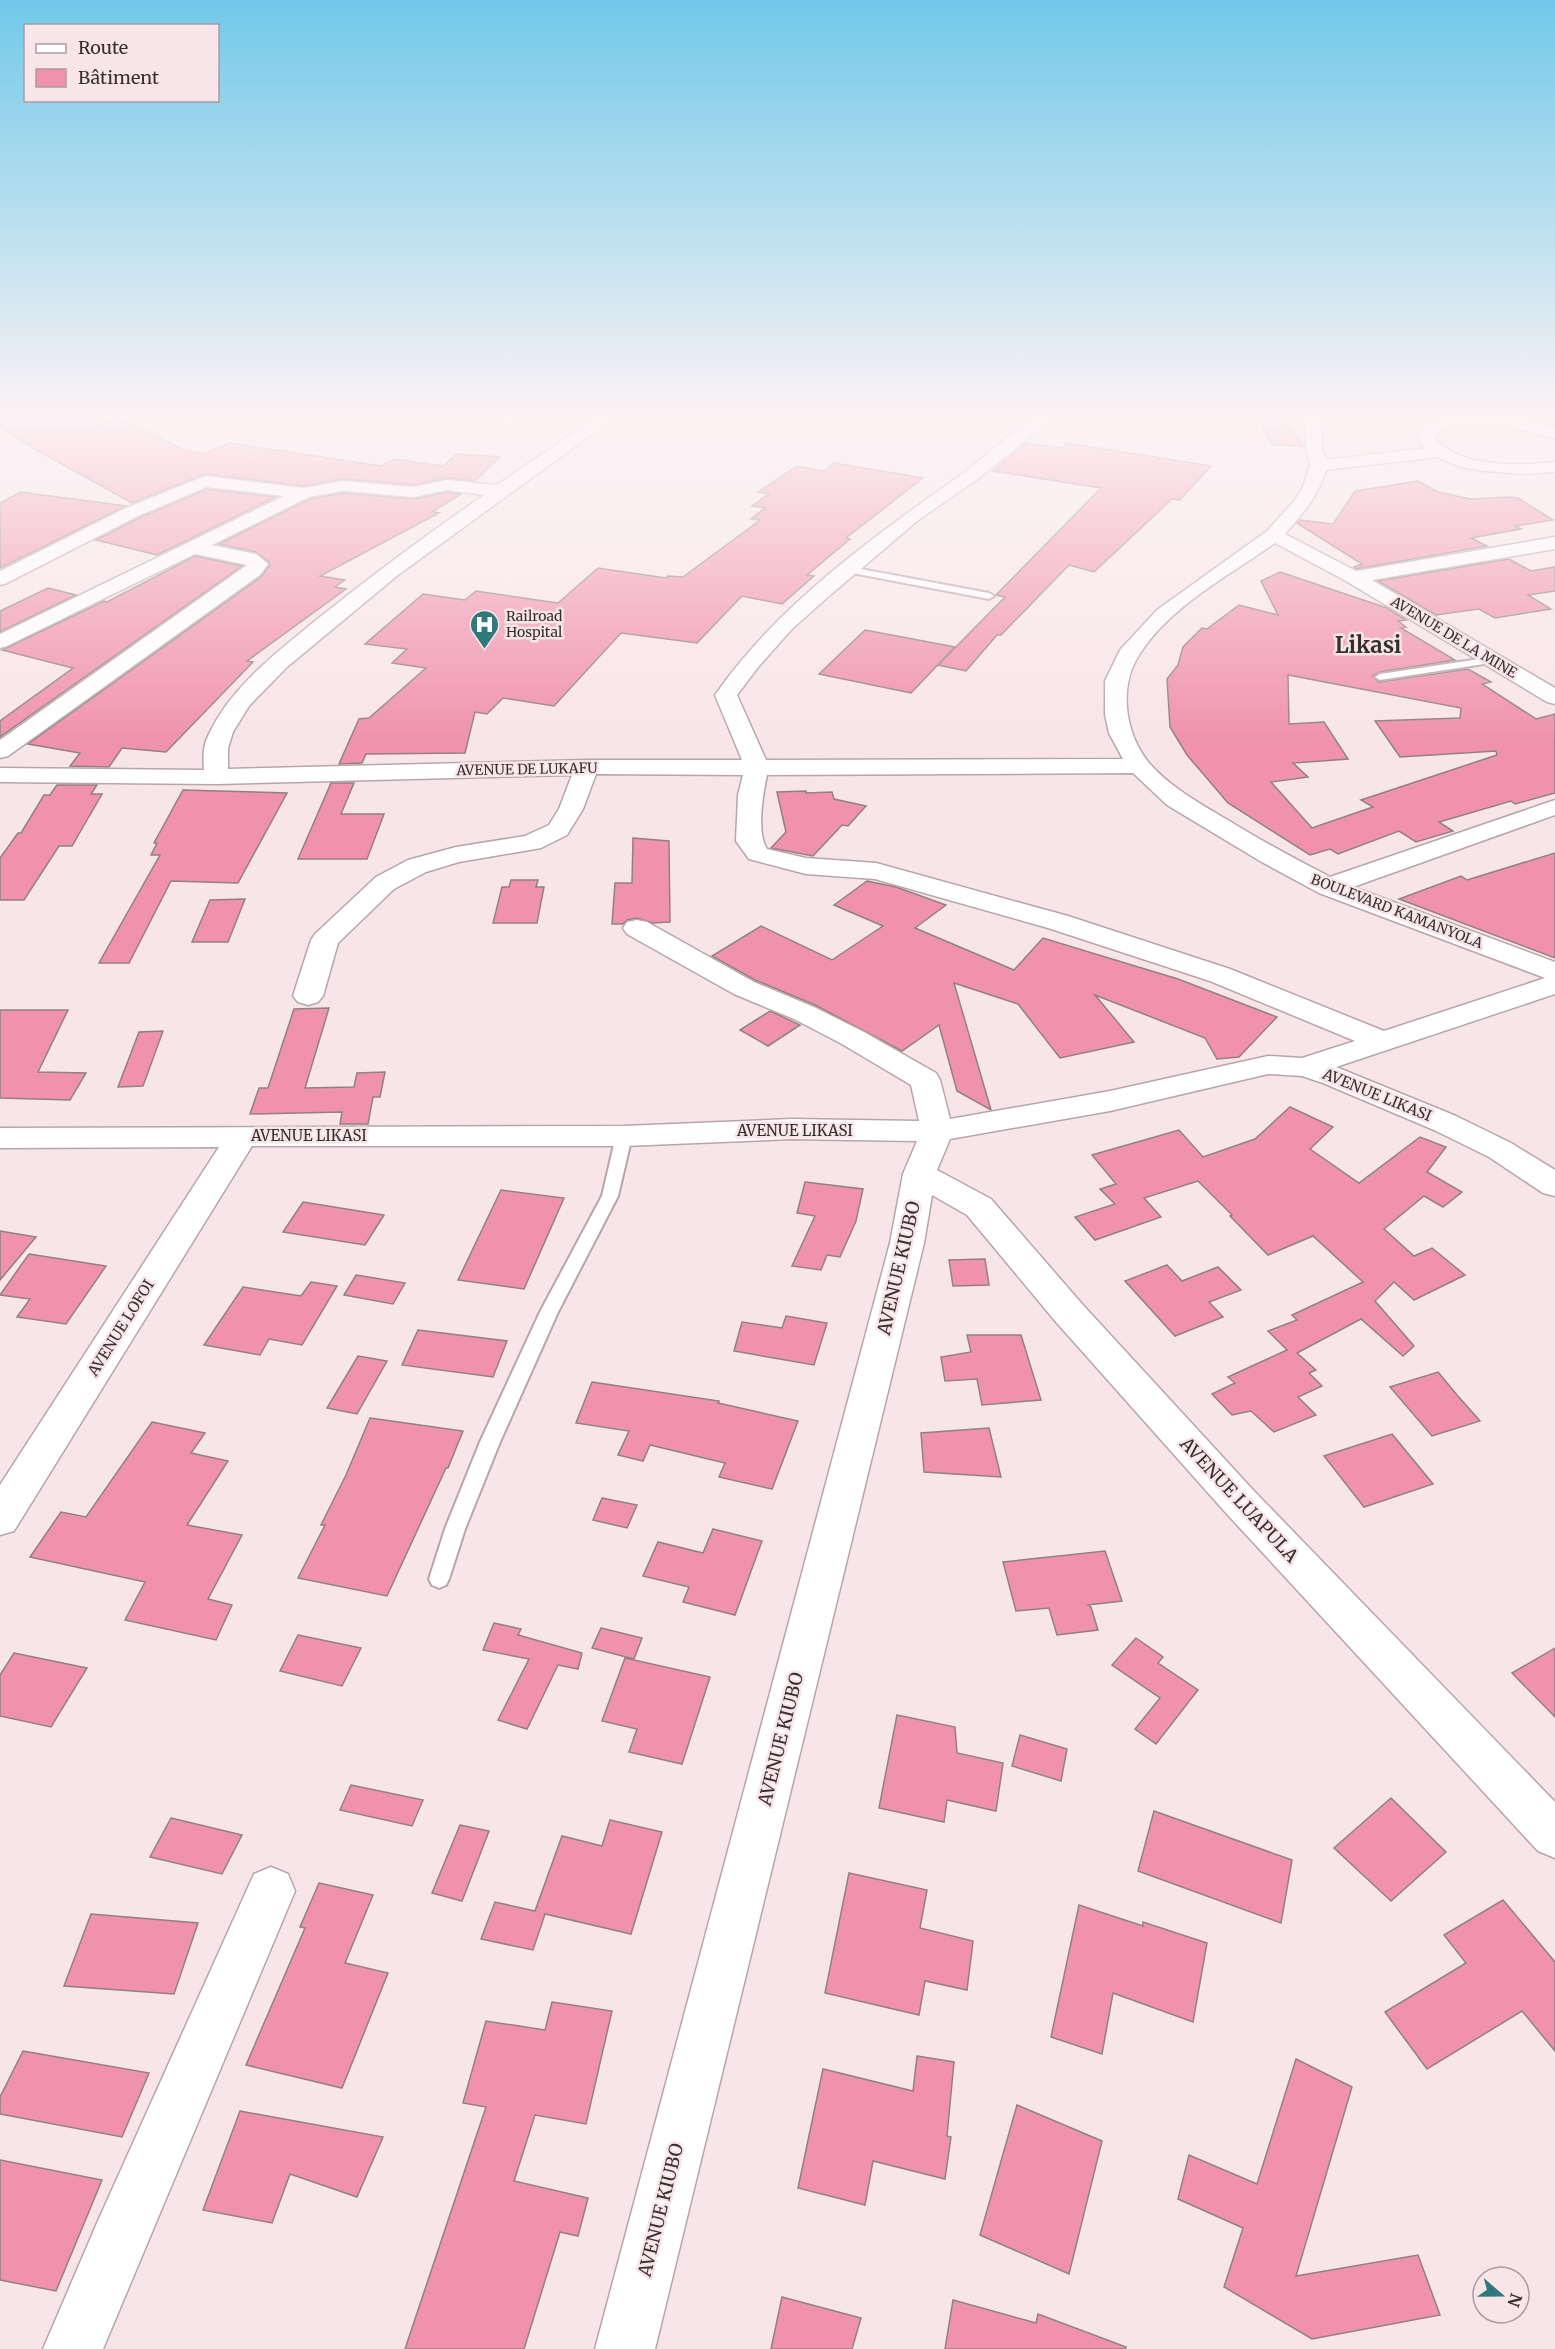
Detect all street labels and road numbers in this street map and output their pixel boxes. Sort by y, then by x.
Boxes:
street label: AVENUE DE LA MINE [1387,592,1521,682]
street label: AVENUE DE LUKAFU [455,759,598,779]
street label: BOULEVARD KAMANYOLA [1308,870,1486,952]
street label: AVENUE LIKASI [1319,1064,1434,1125]
street label: AVENUE LIKASI [736,1121,853,1140]
street label: AVENUE LIKASI [250,1126,367,1145]
street label: AVENUE KIUBO [872,1199,925,1338]
street label: AVENUE LOFOI [83,1276,158,1380]
street label: AVENUE LUAPULA [1175,1431,1304,1567]
street label: AVENUE KIUBO [753,1670,808,1809]
street label: AVENUE KIUBO [633,2141,688,2280]

